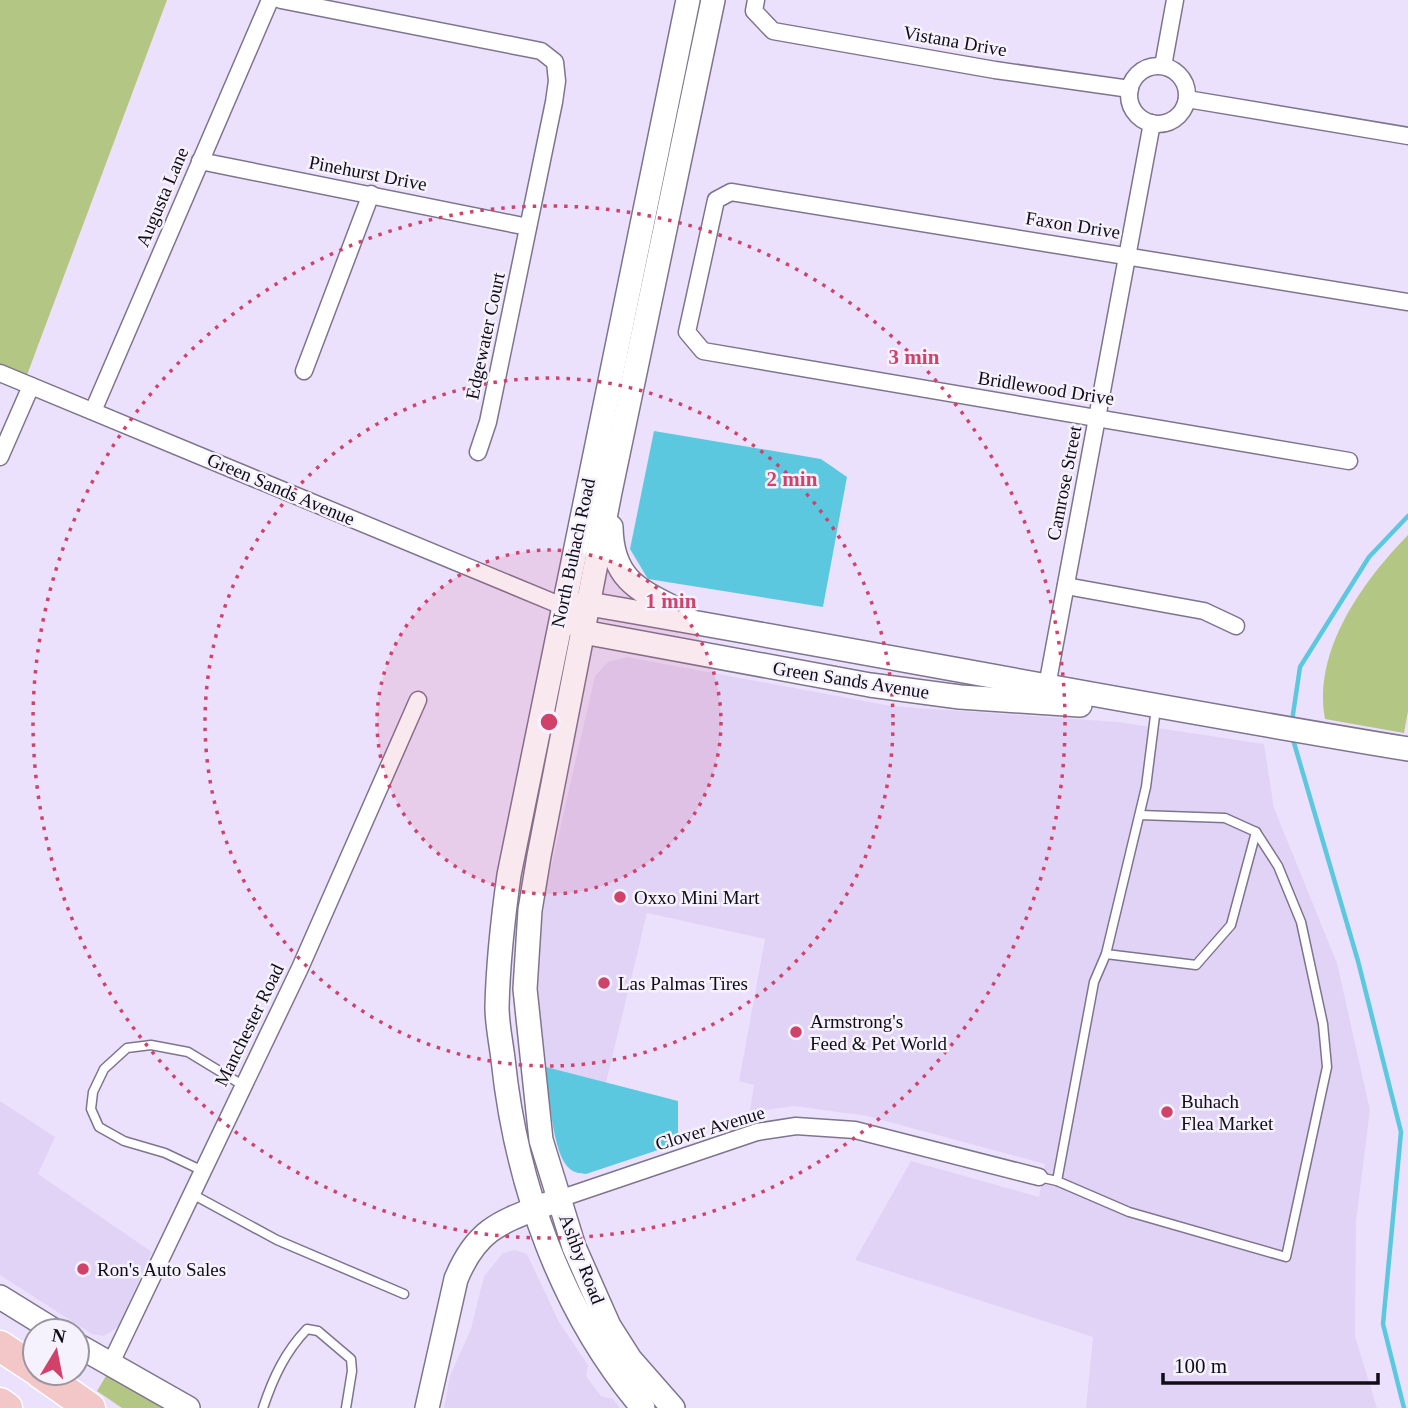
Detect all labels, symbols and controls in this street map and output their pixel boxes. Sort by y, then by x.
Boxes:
street label: Vistana Drive [902,22,1008,60]
street label: Augusta Lane [132,144,192,250]
street label: Pinehurst Drive [307,151,429,195]
street label: Faxon Drive [1024,207,1122,243]
street label: Edgewater Court [461,270,509,401]
text: 3 min [889,345,940,369]
street label: Bridlewood Drive [976,367,1116,409]
street label: Camrose Street [1043,423,1086,542]
street label: Green Sands Avenue [204,448,358,530]
text: 2 min [767,467,818,491]
street label: North Buhach Road [547,476,599,630]
text: 1 min [646,589,697,613]
street label: Green Sands Avenue [771,657,931,703]
centre of rings [537,710,561,734]
place label: Oxxo Mini Mart [634,887,760,908]
marker: Oxxo Mini Mart [612,889,628,905]
street label: Manchester Road [210,960,288,1090]
place label: Las Palmas Tires [618,973,748,994]
marker: Las Palmas Tires [596,975,612,991]
place label: Armstrong's Feed & Pet World [810,1011,947,1054]
marker: Armstrong's Feed & Pet World [788,1024,804,1040]
place label: Buhach Flea Market [1181,1091,1274,1134]
street label: Clover Avenue [653,1101,767,1155]
marker: Buhach Flea Market [1159,1104,1175,1120]
street label: Ashby Road [555,1211,609,1307]
place label: Ron's Auto Sales [97,1259,226,1280]
marker: Ron's Auto Sales [75,1261,91,1277]
north arrow [21,1317,91,1387]
text: N [50,1324,68,1347]
scale bar [1163,1342,1378,1386]
text: 100 m [1174,1354,1227,1378]

